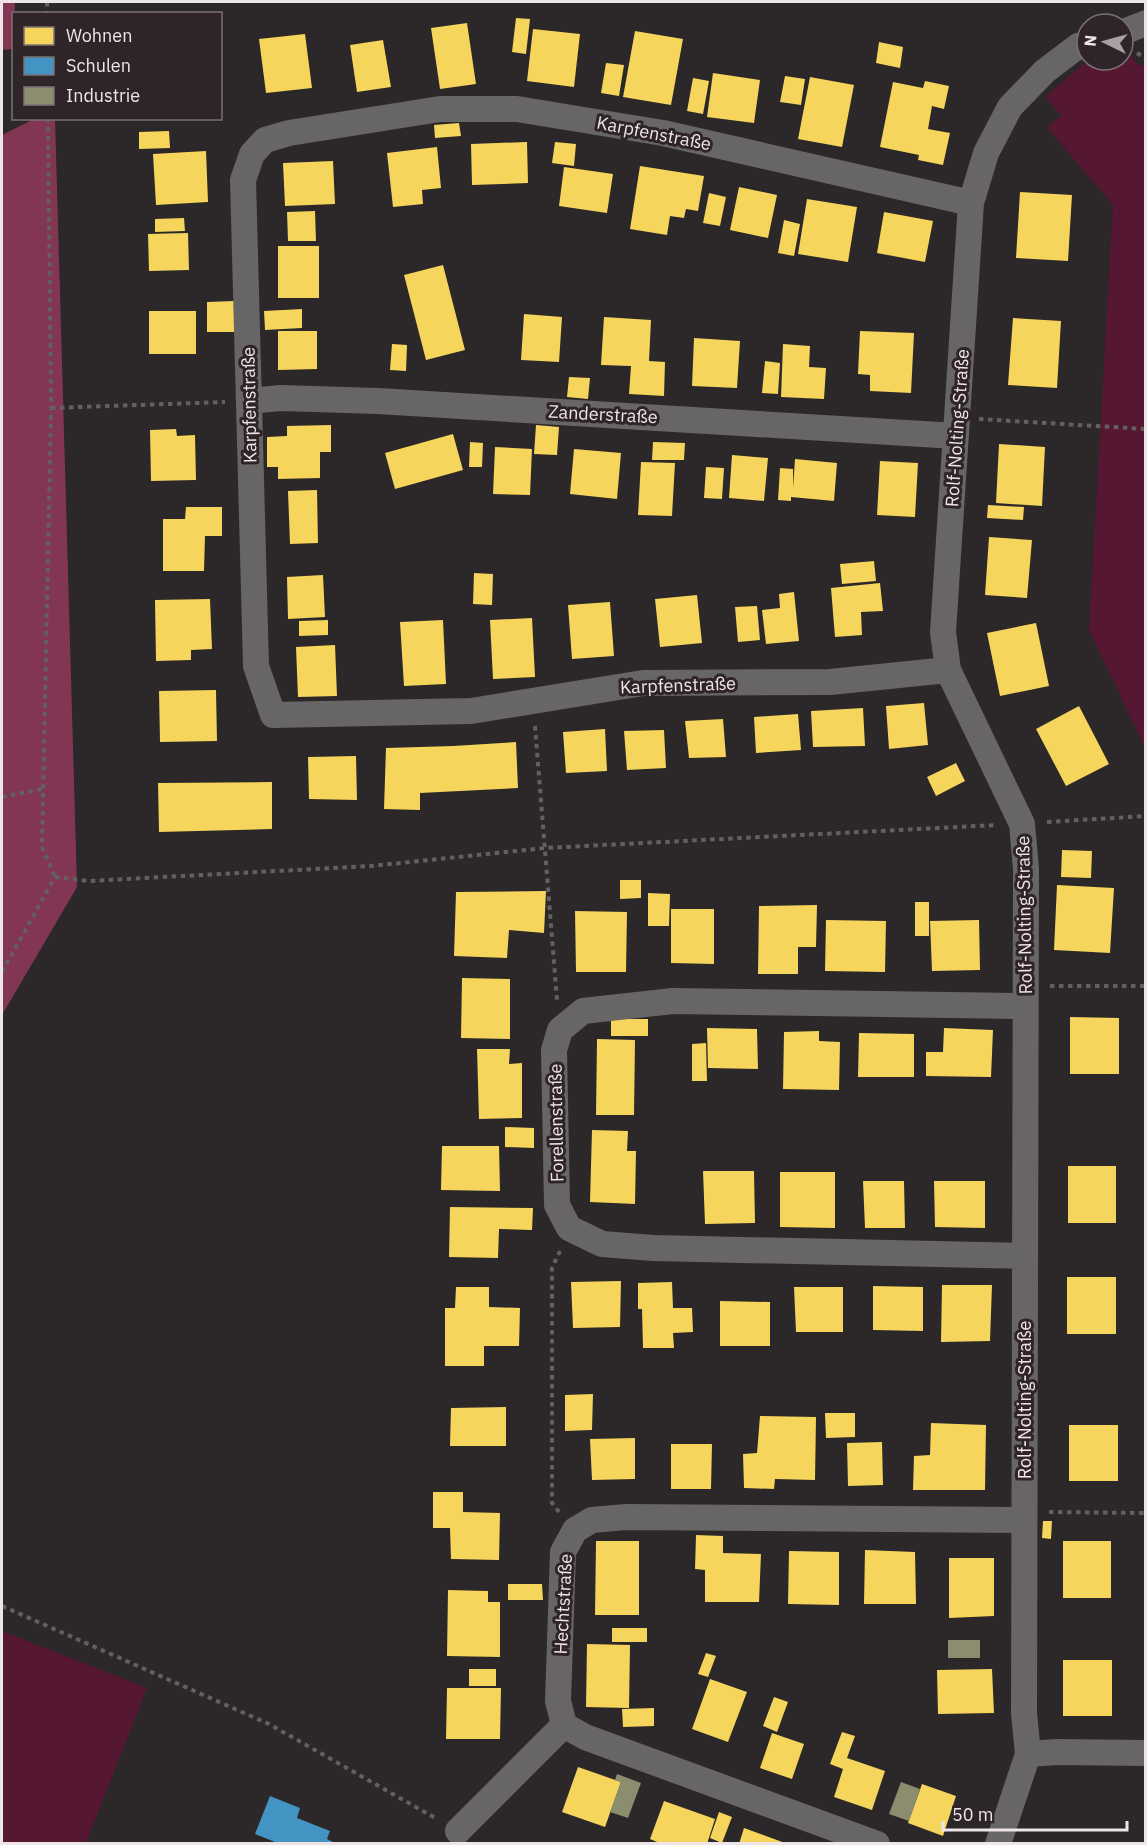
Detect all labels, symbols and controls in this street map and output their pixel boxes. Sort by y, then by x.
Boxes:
legend [12,12,222,120]
north arrow [1075,12,1135,72]
text: Wohnen [66,24,132,47]
text: N [1080,34,1101,47]
text: Schulen [66,54,131,77]
text: Industrie [66,84,140,107]
street label: Karpfenstraße [595,111,713,155]
street label: Karpfenstraße [236,347,262,463]
street label: Rolf-Nolting-Straße [940,348,974,508]
street label: Zanderstraße [548,400,658,428]
street label: Karpfenstraße [620,671,737,699]
street label: Rolf-Nolting-Straße [1011,835,1037,994]
street label: Forellenstraße [543,1063,569,1182]
street label: Rolf-Nolting-Straße [1013,1321,1036,1479]
street label: Hechtstraße [549,1553,577,1655]
scale bar [943,1794,1128,1832]
text: 50 m [952,1803,994,1826]

